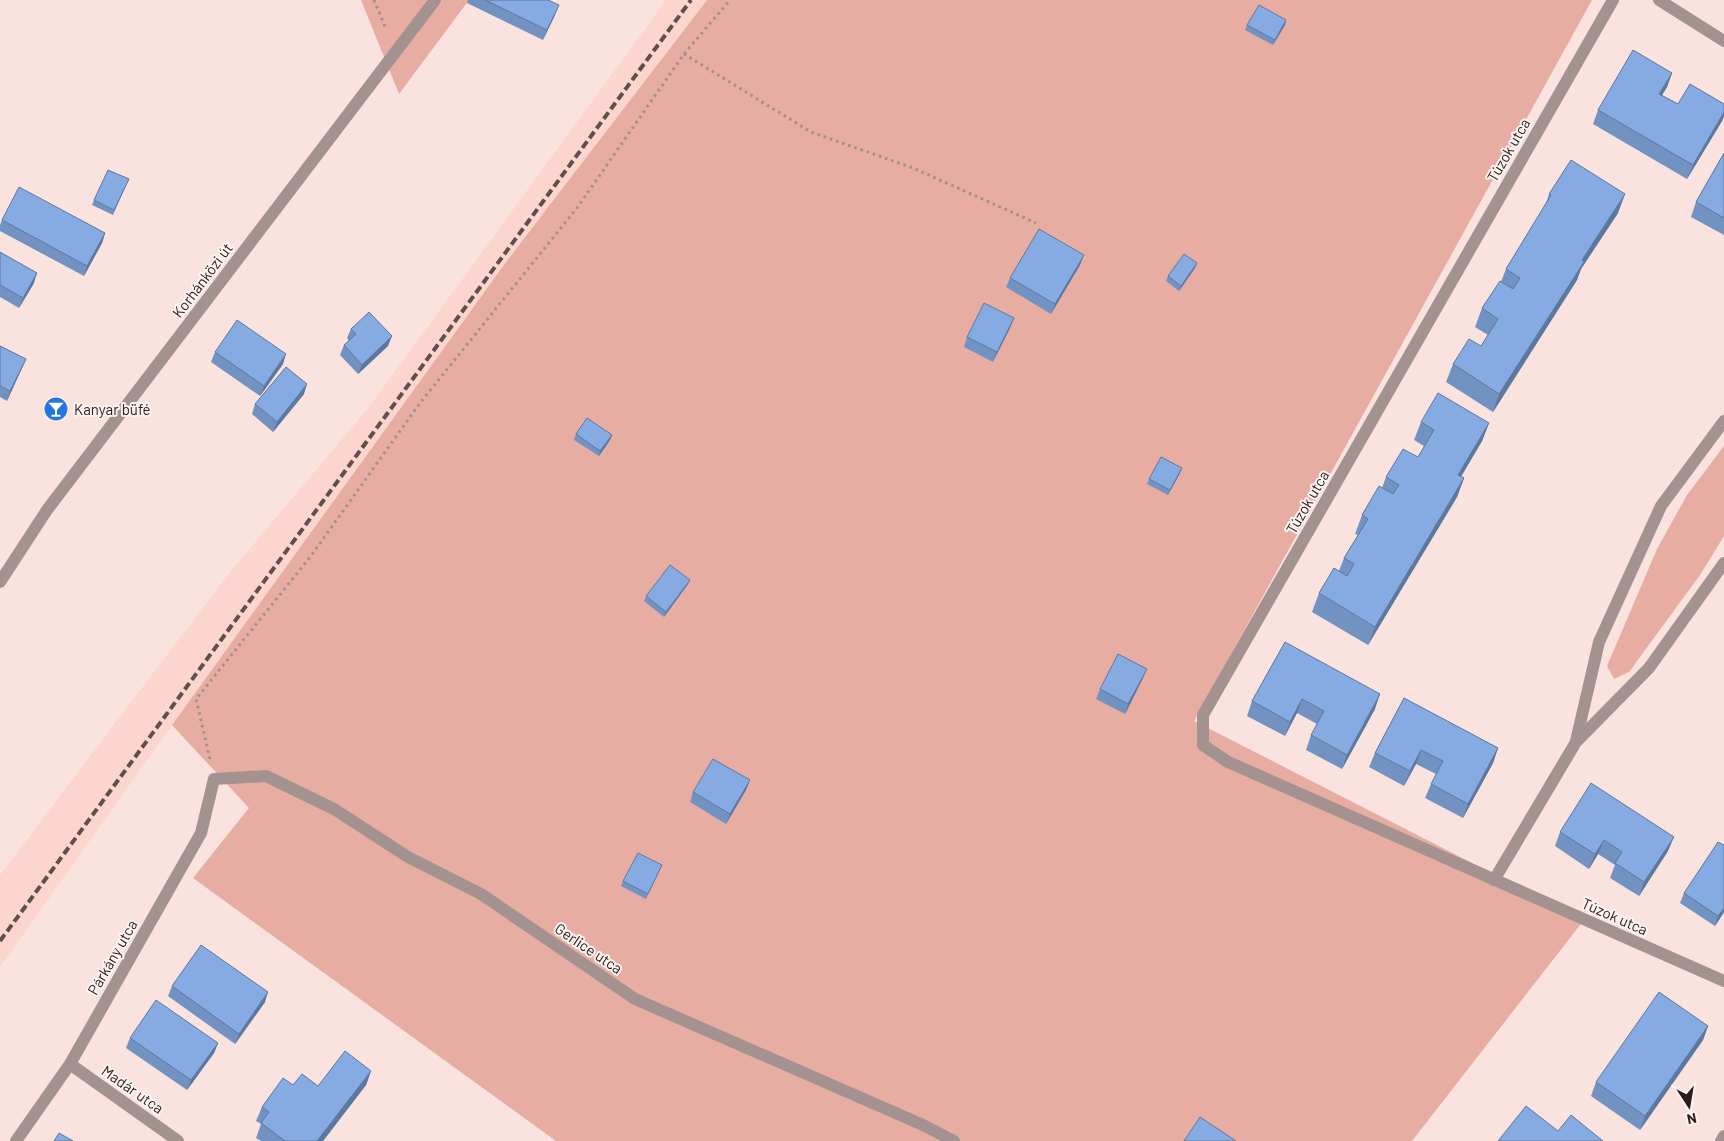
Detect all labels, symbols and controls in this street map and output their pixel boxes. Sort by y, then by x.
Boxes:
street label: Túzok utca [1483,115,1533,185]
street label: Korhánközi út [168,239,236,321]
bar icon: Kanyar büfé [43,396,69,422]
place label: Kanyar büfé [74,400,151,418]
street label: Túzok utca [1282,467,1332,537]
street label: Túzok utca [1579,894,1651,938]
street label: Párkány utca [83,916,141,998]
street label: Gerlice utca [552,919,626,977]
street label: Madár utca [99,1061,167,1117]
north arrow [1664,1081,1714,1131]
text: N [1685,1110,1698,1128]

